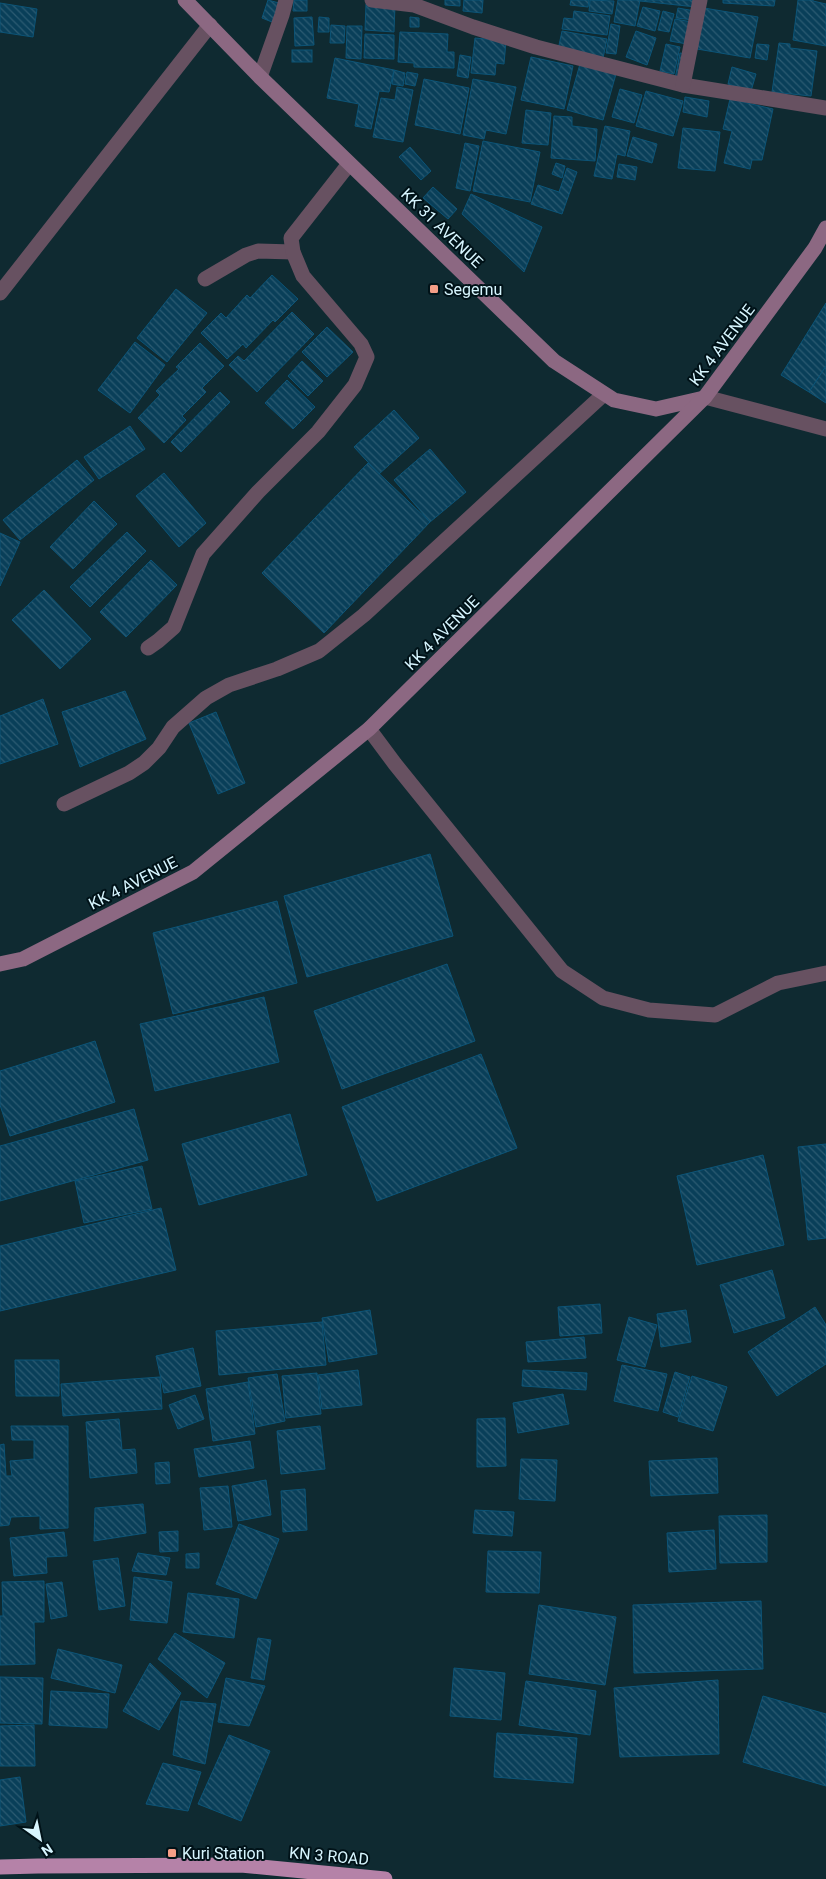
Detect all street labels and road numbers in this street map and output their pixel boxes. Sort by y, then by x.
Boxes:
street label: KK 31 AVENUE [397,184,487,272]
street label: KK 4 AVENUE [685,301,759,389]
street label: KK 4 AVENUE [401,592,483,674]
street label: KK 4 AVENUE [86,853,180,913]
street label: KN 3 ROAD [288,1843,370,1869]

